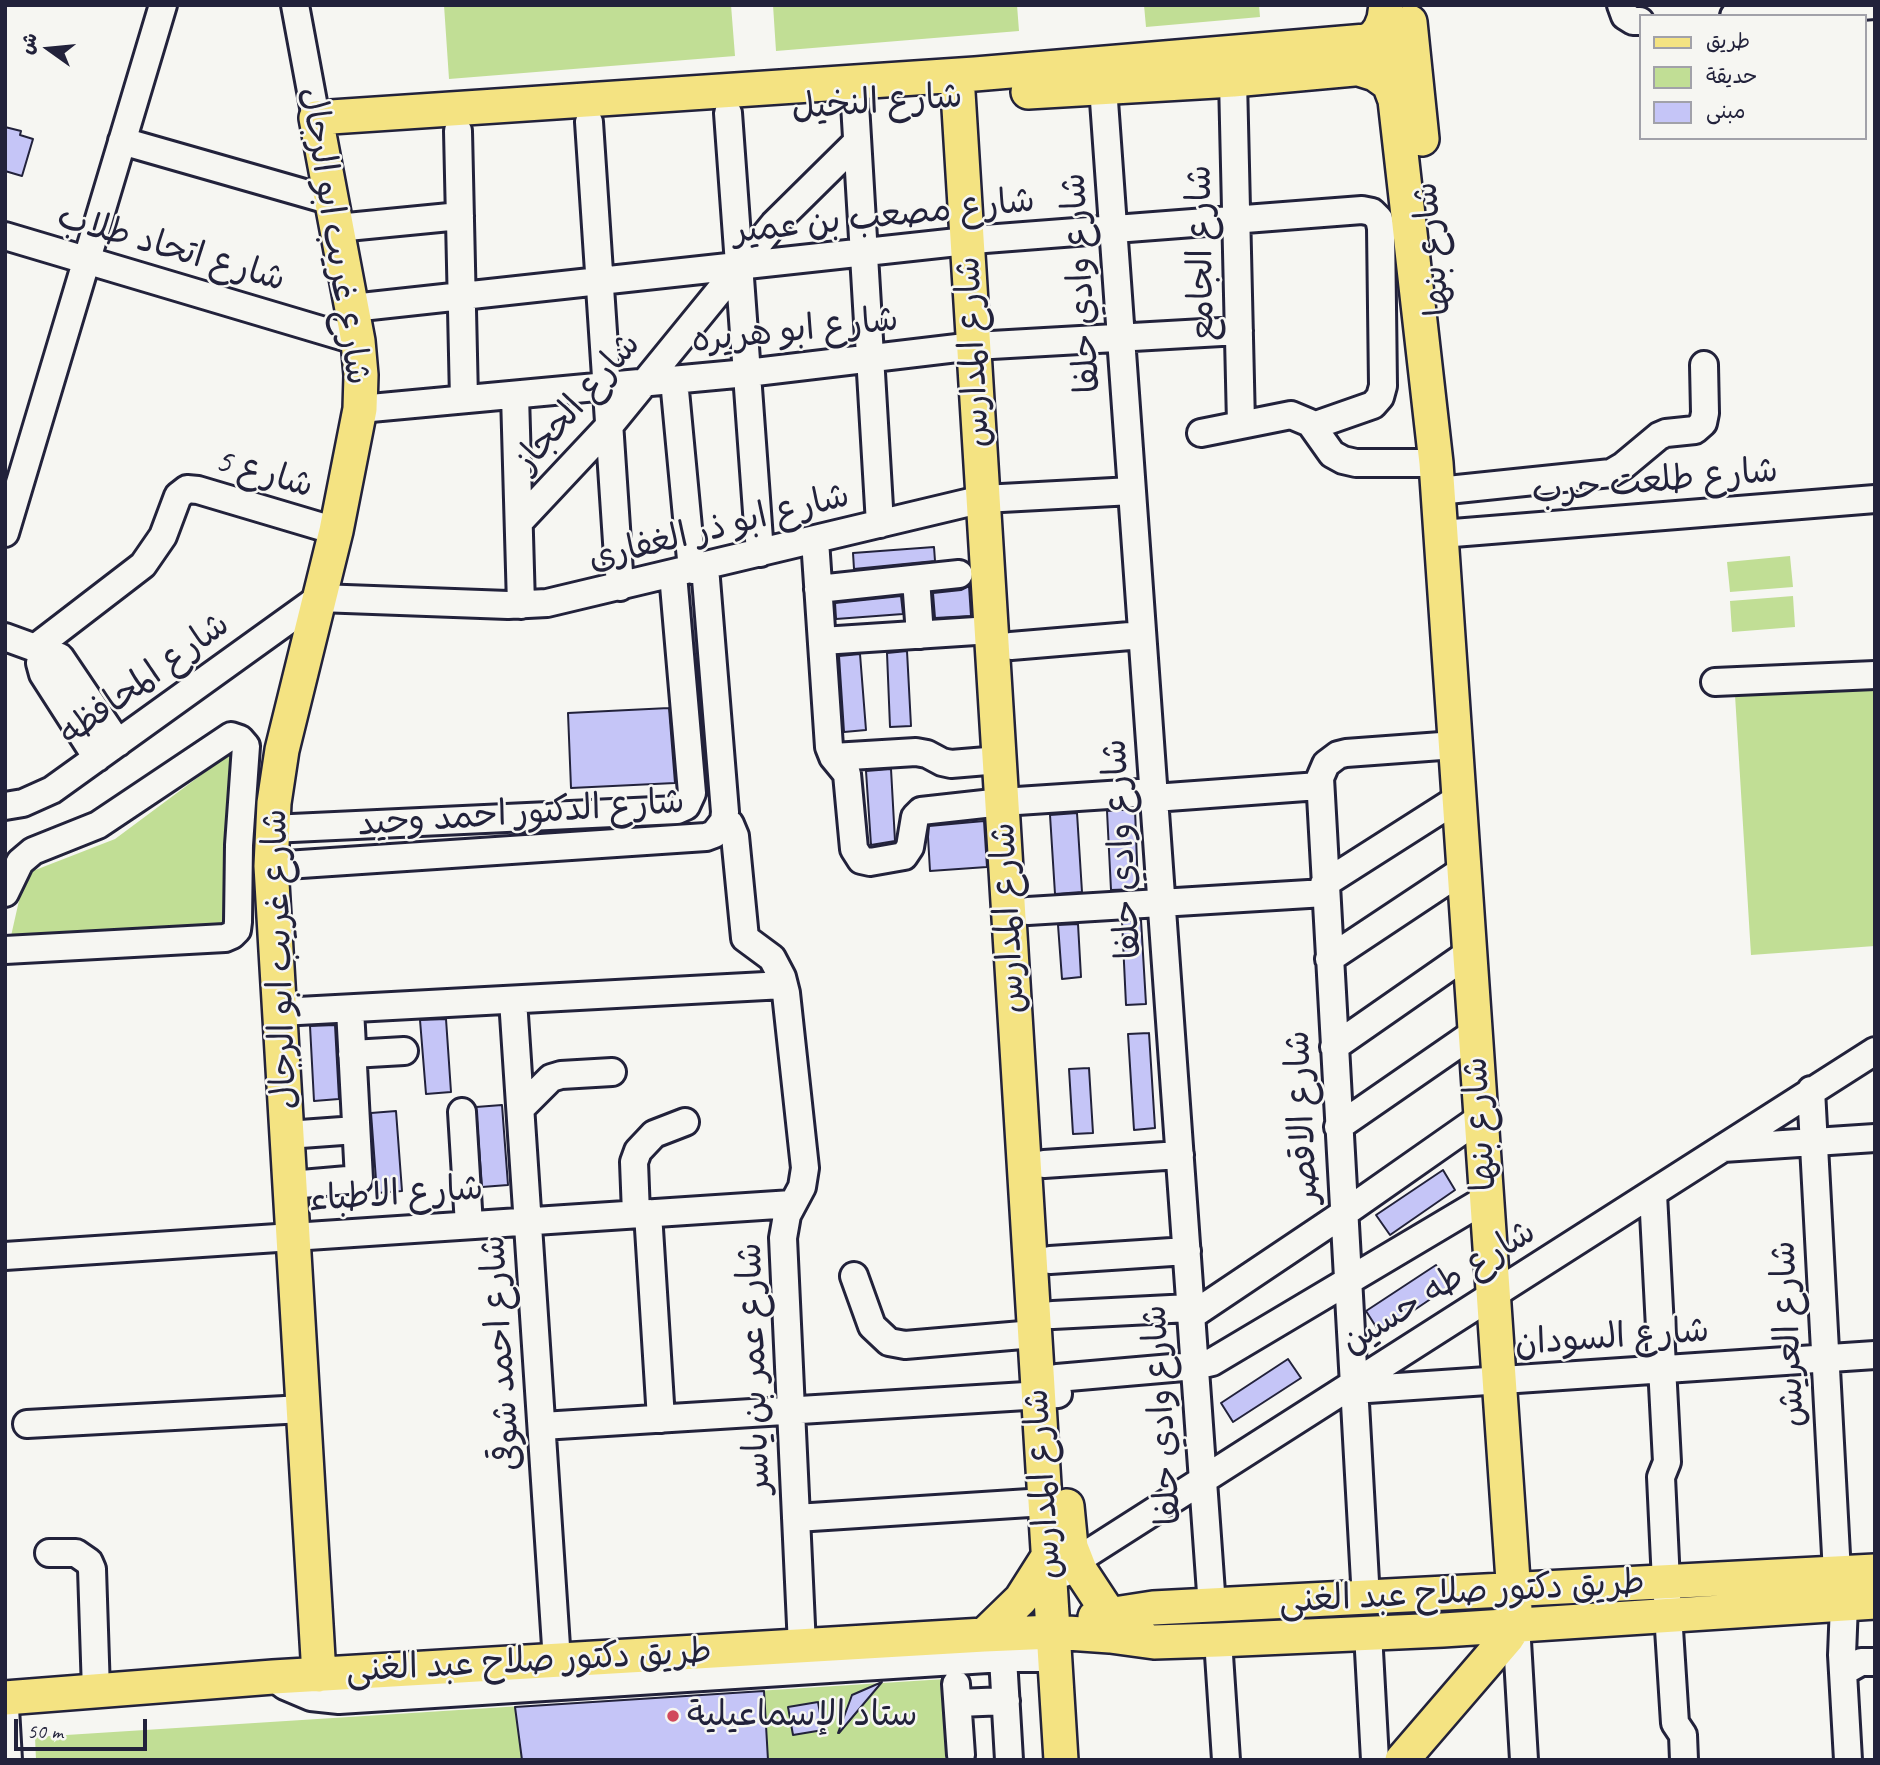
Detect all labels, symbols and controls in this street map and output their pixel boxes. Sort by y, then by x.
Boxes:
north arrow [14,14,84,84]
legend [1638,14,1866,140]
text: طريق [1706,28,1750,54]
text: ش [14,30,43,57]
text: حديقة [1706,63,1757,89]
street label: شارع النخيل [790,76,964,130]
street label: شارع غريب ابو الرجال [290,84,378,388]
text: مبنى [1706,98,1745,124]
street label: شارع الجامع [1179,165,1225,341]
street label: شارع وادي حلفا [1053,171,1111,395]
street label: شارع مصعب بن عمير [731,180,1037,254]
street label: شارع بنها [1405,180,1461,318]
street label: شارع اتحاد طلاب [52,196,290,302]
street label: شارع المدارس [948,255,1000,449]
street label: شارع ابو هريره [689,299,901,363]
street label: شارع الحجاز [506,325,650,481]
street label: شارع 5 [210,440,318,508]
street label: شارع طلعت حرب [1530,450,1780,514]
street label: شارع ابو ذر الغفارى [584,475,854,581]
street label: شارع المحافظه [52,604,238,756]
street label: شارع وادي حلفا [1094,737,1152,961]
street label: شارع الدكتور احمد وحيد [356,782,686,846]
street label: شارع غريب ابو الرجال [255,808,307,1110]
street label: شارع المدارس [983,821,1035,1015]
street label: شارع الاقصر [1277,1029,1329,1205]
street label: شارع بنها [1455,1055,1507,1193]
street label: شارع الاطباء [307,1168,485,1222]
street label: شارع طه حسين [1334,1212,1544,1364]
street label: شارع احمد شوقى [473,1234,531,1472]
street label: شارع العريش [1763,1240,1815,1428]
street label: شارع عمر بن ياسر [730,1242,780,1494]
street label: شارع وادي حلفا [1134,1303,1192,1527]
street label: شارع السودان [1513,1310,1711,1366]
street label: شارع المدارس [1016,1387,1072,1581]
street label: طريق دكتور صلاح عبد الغنى [1278,1562,1646,1624]
street label: طريق دكتور صلاح عبد الغنى [345,1631,713,1693]
place label: ستاد الإسماعيلية [687,1695,918,1737]
scale bar [18,1706,150,1750]
marker: ستاد الإسماعيلية [665,1708,681,1724]
text: 50 m [27,1718,63,1744]

